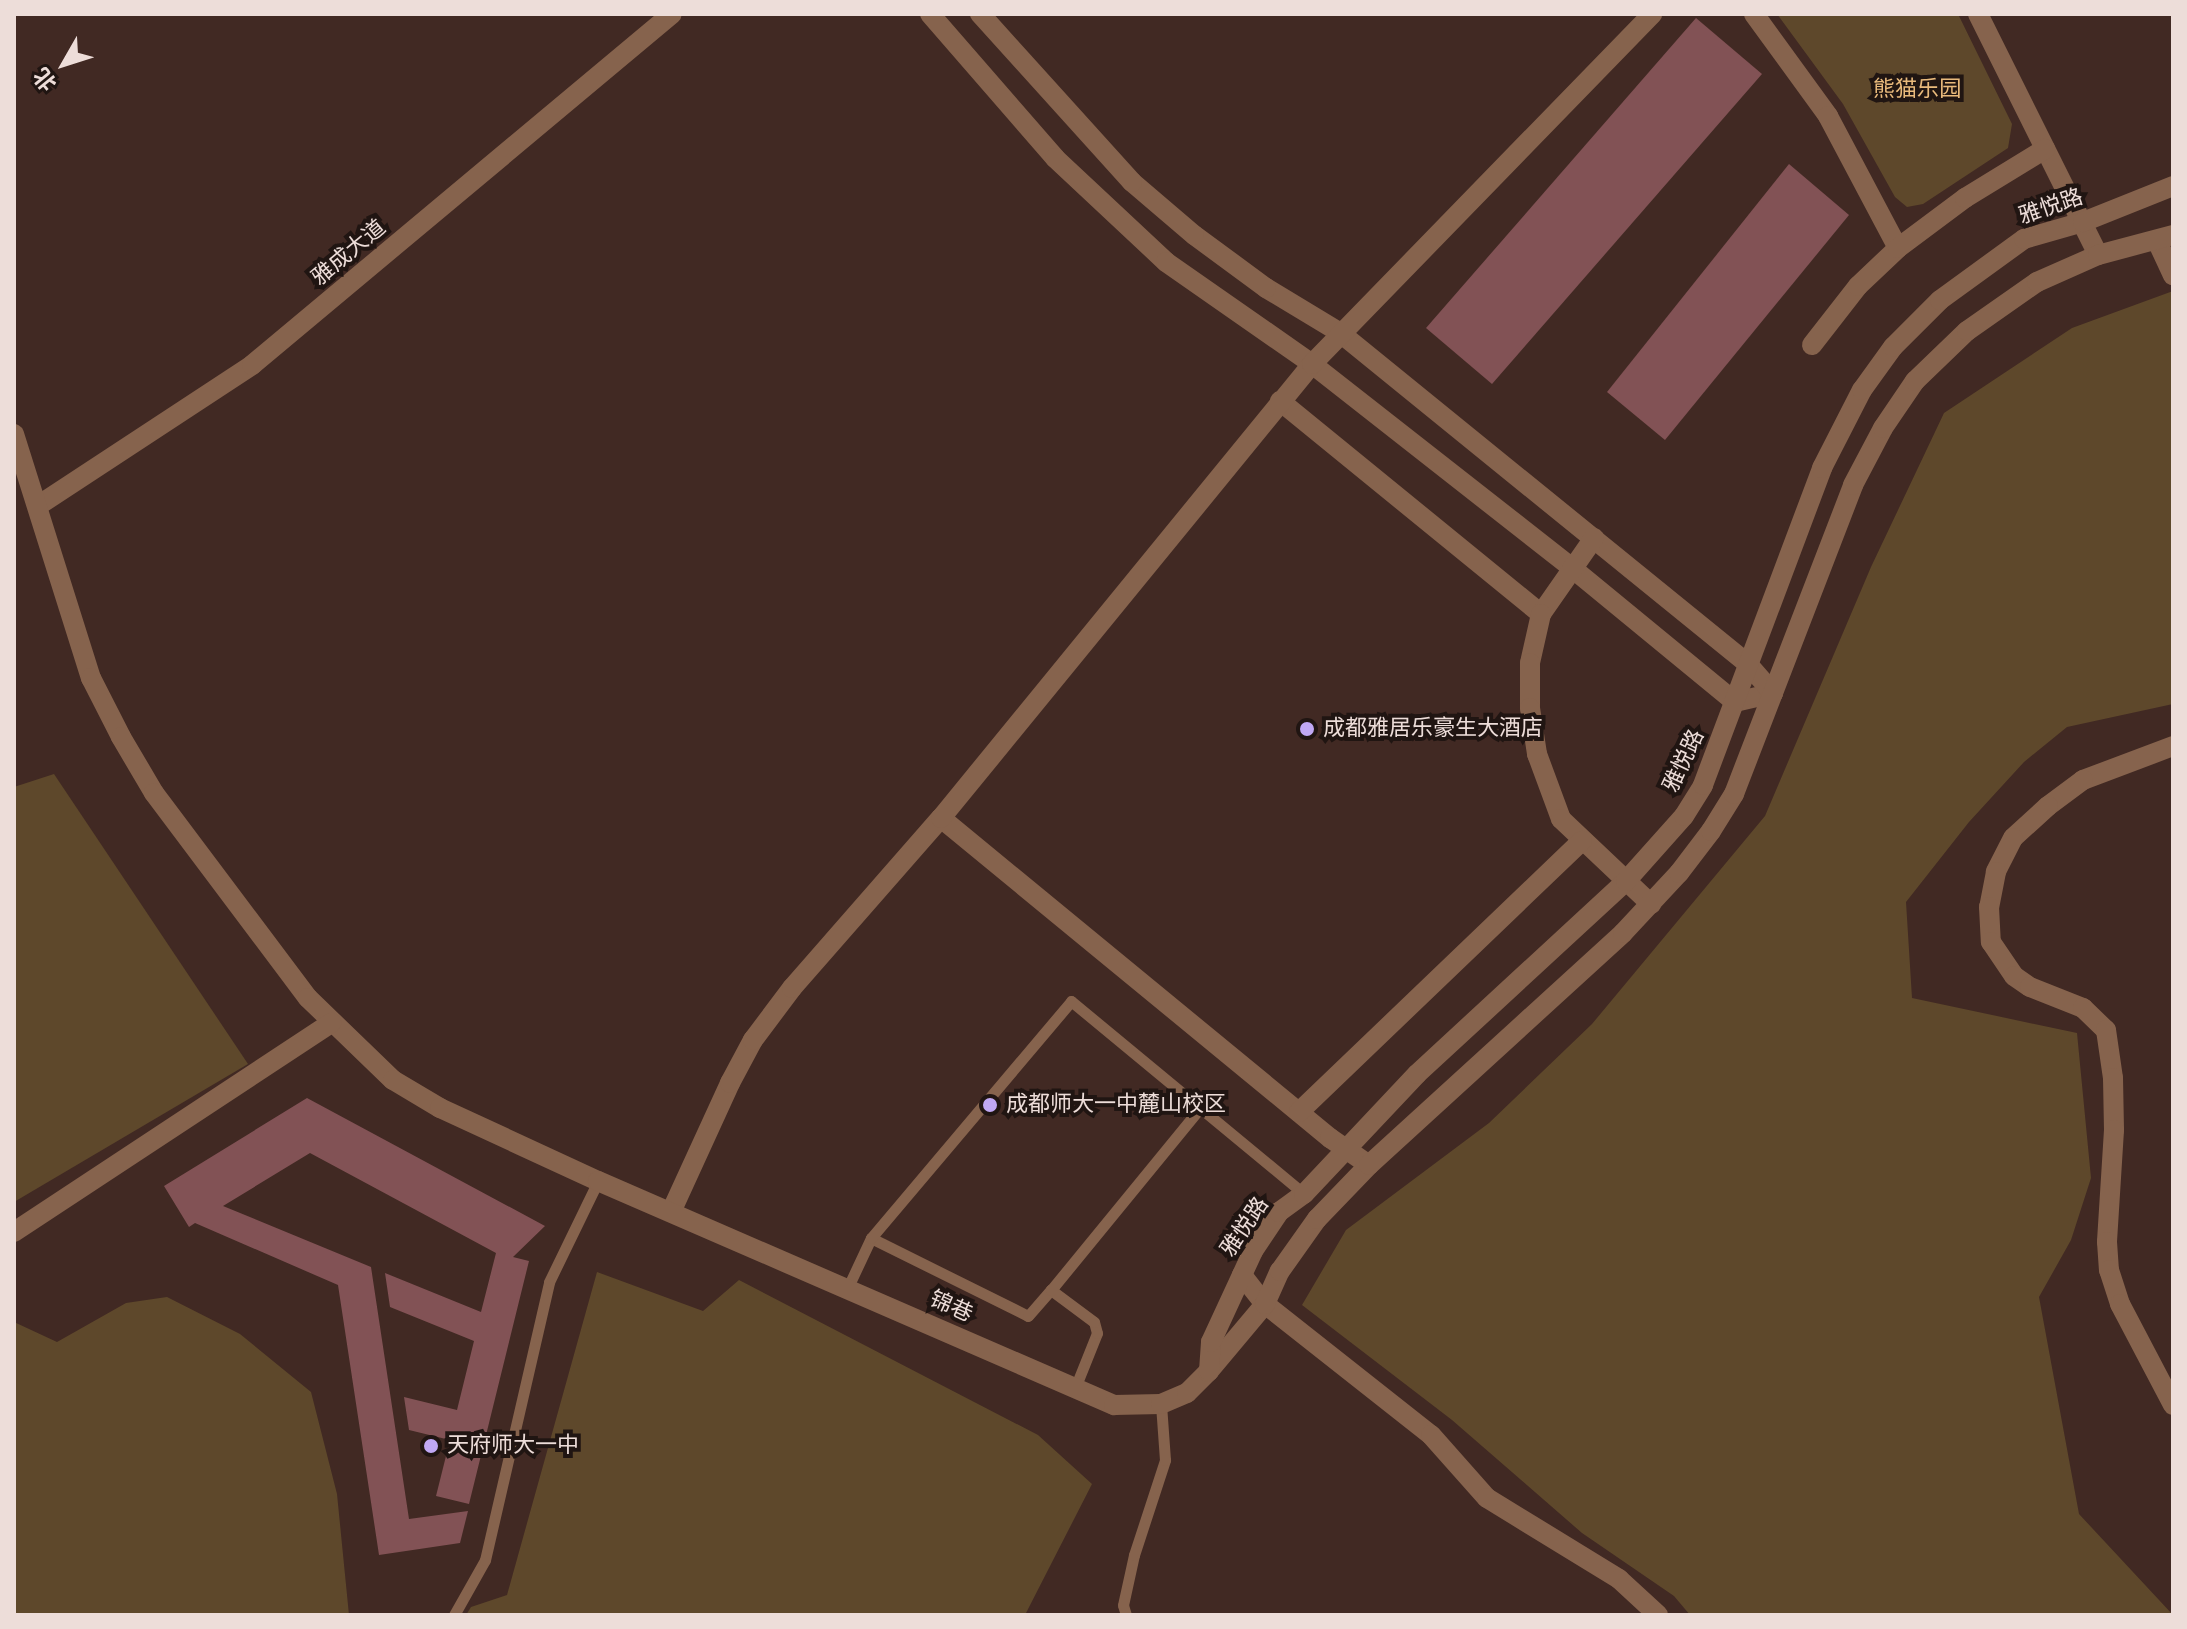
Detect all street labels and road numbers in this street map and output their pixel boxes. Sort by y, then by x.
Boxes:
street label: 雅悦路 [2016,184,2086,230]
street label: 雅成大道 [307,215,391,291]
street label: 雅悦路 [1658,726,1710,796]
street label: 雅悦路 [1216,1192,1274,1262]
street label: 锦巷 [926,1286,976,1328]

